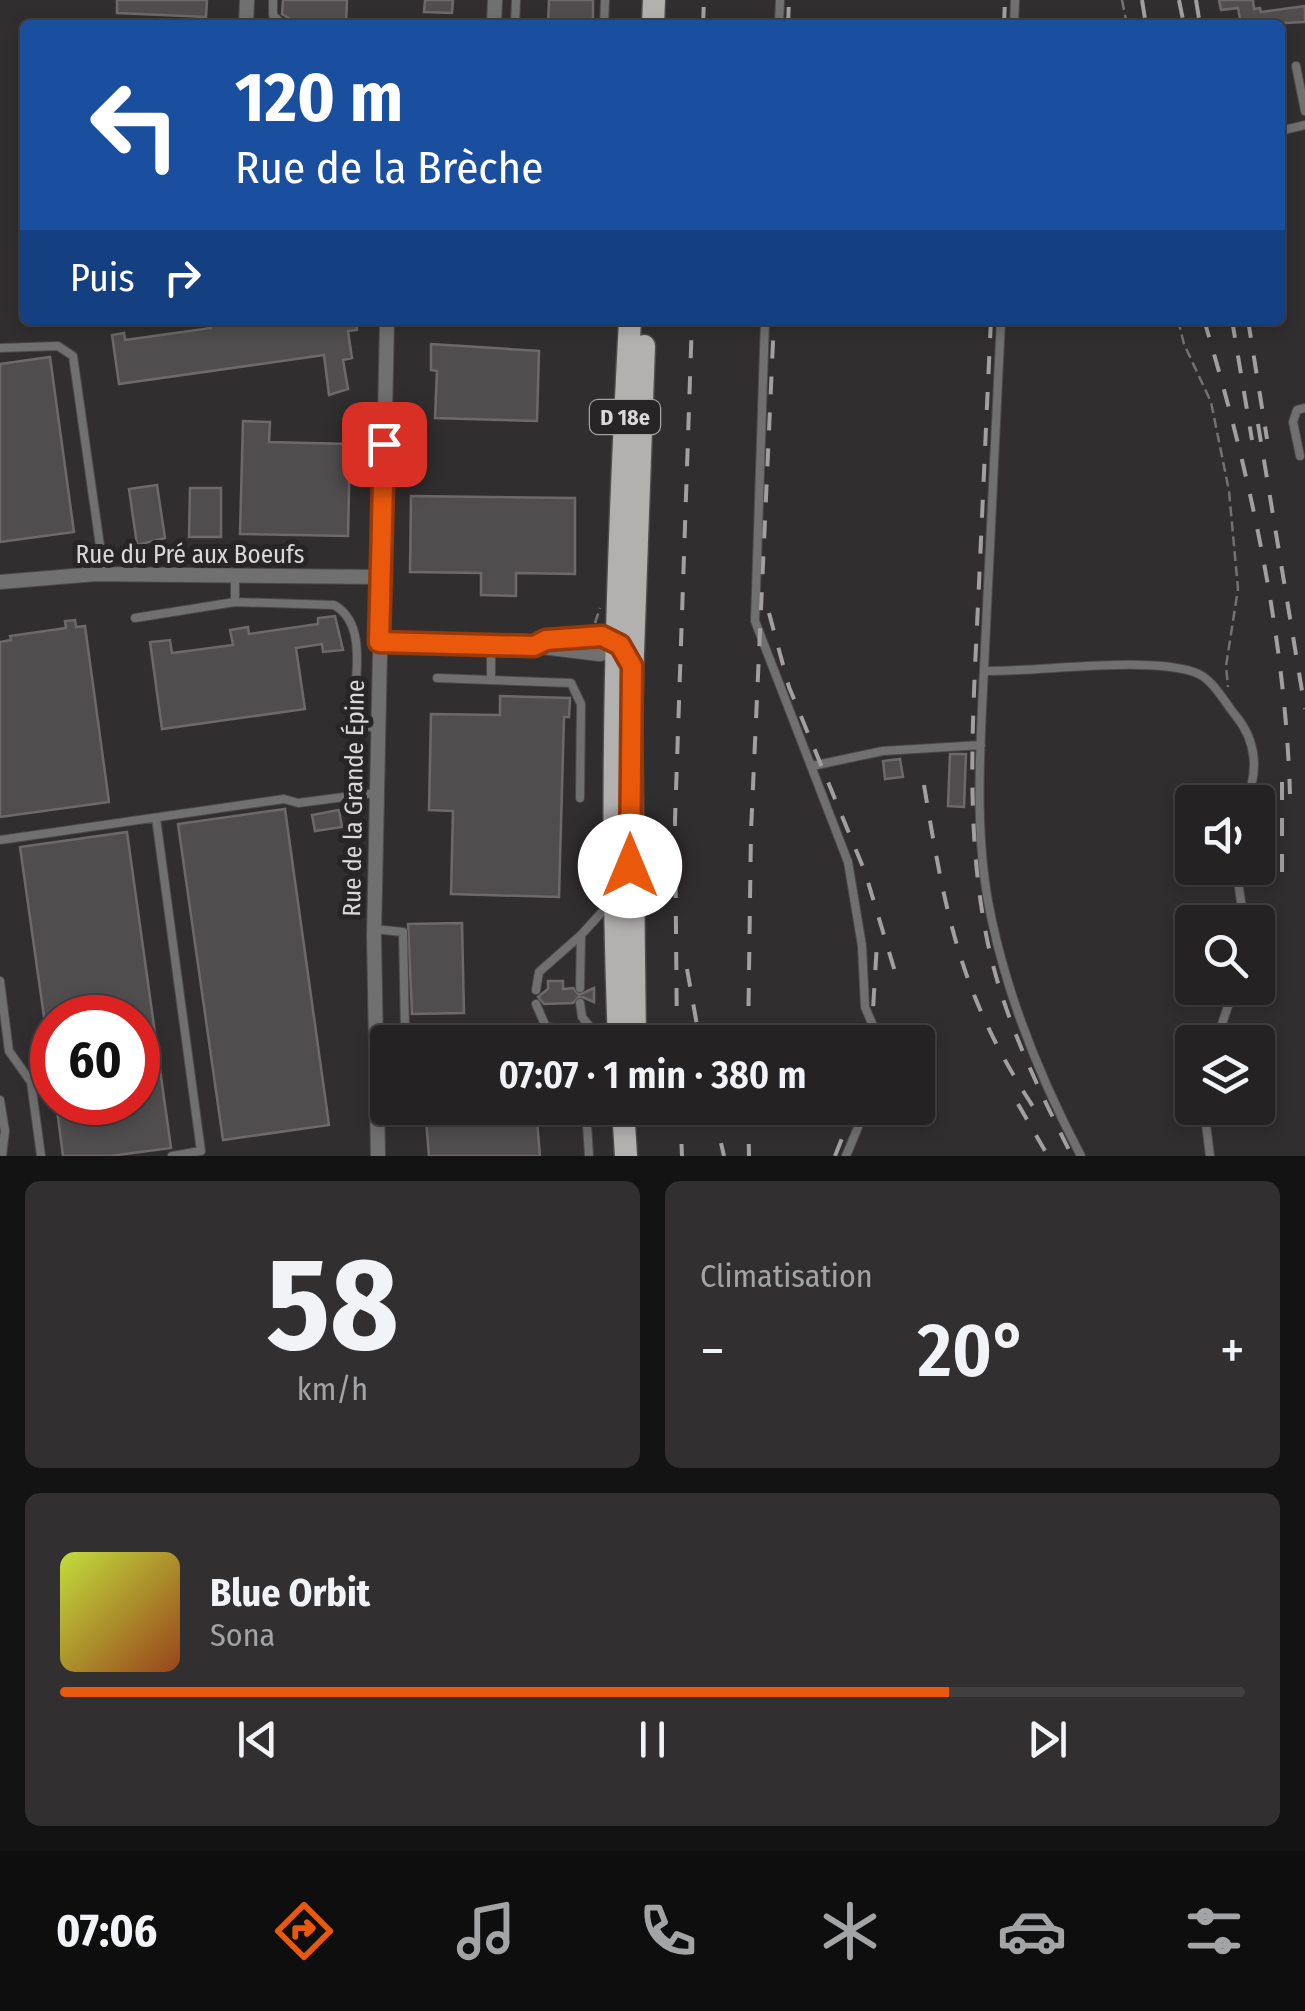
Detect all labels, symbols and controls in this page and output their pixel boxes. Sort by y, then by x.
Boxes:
text: 120 m [235,56,403,140]
icon: left [70,60,200,190]
text: Rue de la Brèche [235,141,544,195]
icon: right [155,250,210,305]
text: Puis [70,255,135,301]
road number: D 18e [590,400,660,434]
pin [342,402,427,487]
icon: arrive [357,417,412,472]
street label: Rue du Pré aux Boeufs [76,540,304,570]
street label: Rue de la Grande Épine [336,679,371,917]
map controls [1175,785,1275,1125]
button: sound [1175,785,1275,885]
position arrow [578,814,682,918]
button: search [1175,905,1275,1005]
speed limit sign: 60 [30,995,160,1125]
button: layers [1175,1025,1275,1125]
text: 07:07 · 1 min · 380 m [498,1052,807,1098]
text: 58 [266,1227,399,1383]
text: Climatisation [700,1257,873,1295]
text: 20° [917,1306,1027,1396]
text: − [700,1318,725,1384]
text: + [1220,1318,1245,1384]
text: km/h [297,1370,368,1408]
text: Blue Orbit [210,1570,370,1616]
text: Sona [210,1616,275,1654]
icon: previous [230,1712,285,1767]
icon: pause [625,1712,680,1767]
icon: next [1020,1712,1075,1767]
icon: directions [269,1896,339,1966]
icon: music [451,1896,521,1966]
icon: phone [633,1896,703,1966]
icon: climate [815,1896,885,1966]
icon: car [997,1896,1067,1966]
icon: filters [1179,1896,1249,1966]
text: 07:06 [56,1904,157,1958]

